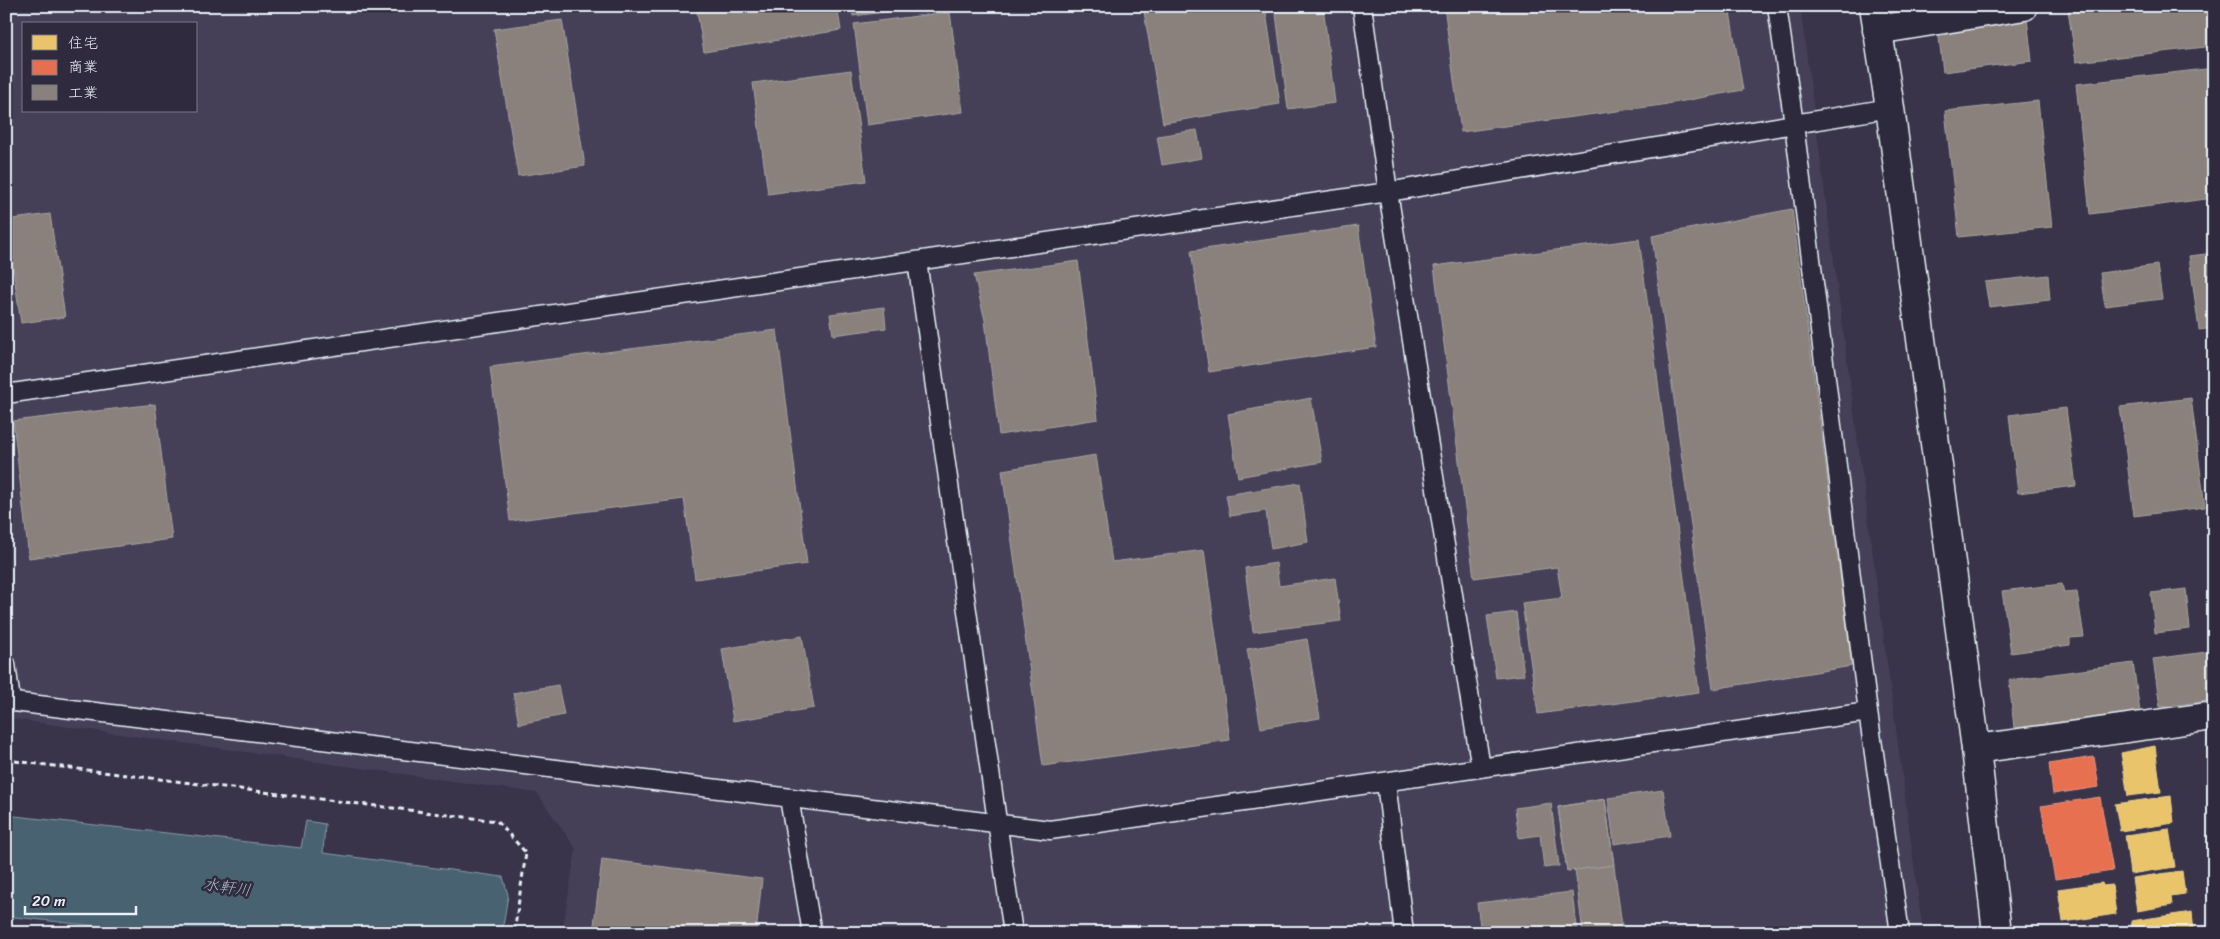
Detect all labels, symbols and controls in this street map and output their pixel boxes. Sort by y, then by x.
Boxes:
legend [22,22,198,112]
text: 住宅 [68,30,98,56]
text: 商業 [68,54,98,80]
text: 工業 [68,80,98,106]
water label: 水軒川 [201,869,253,905]
scale bar [25,884,136,916]
text: 20 m [32,888,66,914]

